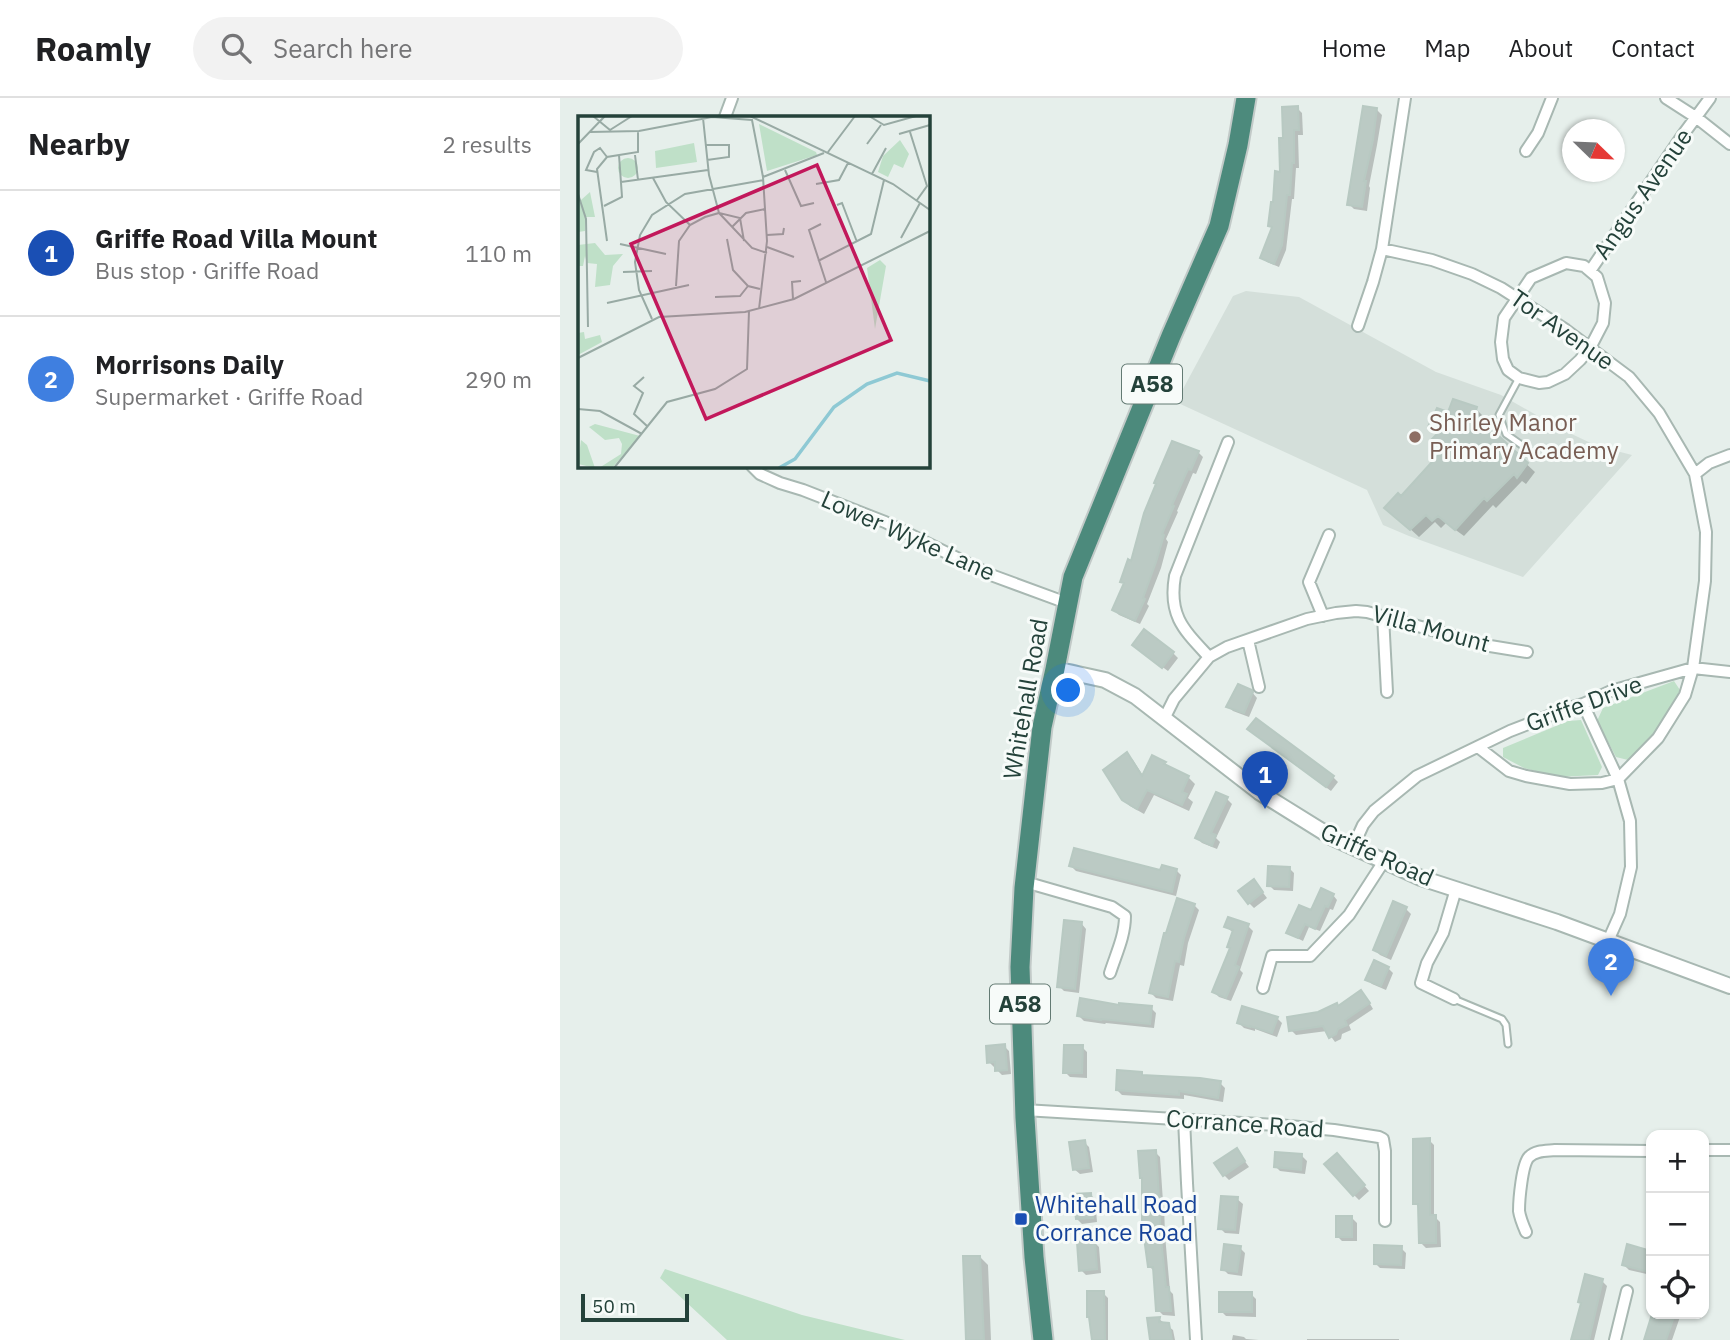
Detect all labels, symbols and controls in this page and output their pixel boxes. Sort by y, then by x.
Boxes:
search box [193,17,683,80]
text: Roamly [35,27,151,70]
icon: search [217,29,255,67]
text: Search here [273,31,412,65]
text: Home [1322,32,1386,64]
text: Map [1424,32,1470,64]
text: About [1508,32,1573,64]
text: Contact [1611,32,1695,64]
inset map [578,116,929,467]
north arrow [1562,119,1625,182]
street label: Angus Avenue [1585,122,1699,265]
text: Nearby [28,124,130,163]
text: 2 results [442,129,532,159]
text: Griffe Road Villa Mount [95,221,377,255]
text: 1 [44,238,58,268]
text: 110 m [465,238,532,268]
text: Bus stop · Griffe Road [95,255,319,285]
street label: Tor Avenue [1504,282,1621,377]
text: Morrisons Daily [95,347,284,381]
text: 2 [44,364,58,394]
text: 290 m [465,364,532,394]
road number: A58 [1122,364,1182,404]
text: Supermarket · Griffe Road [95,381,363,411]
place label: Shirley Manor Primary Academy [1429,406,1619,466]
marker: Shirley Manor Primary Academy [1407,429,1423,445]
street label: Lower Wyke Lane [816,482,1000,588]
street label: Villa Mount [1369,597,1494,659]
street label: Whitehall Road [995,616,1055,782]
street label: Griffe Drive [1521,667,1646,739]
your location [1051,673,1085,707]
pin: 1 [1242,751,1288,809]
street label: Griffe Road [1316,815,1439,893]
pin: 2 [1588,938,1634,996]
road number: A58 [990,984,1050,1023]
street label: Corrance Road [1165,1102,1325,1144]
map controls [1646,1130,1709,1319]
button: + [1646,1130,1709,1193]
place label: Whitehall Road Corrance Road [1035,1188,1198,1248]
button: − [1646,1193,1709,1256]
marker: Whitehall Road Corrance Road [1013,1211,1029,1227]
button: locate [1646,1256,1709,1319]
scale bar [581,1291,690,1323]
text: 50 m [592,1294,636,1318]

